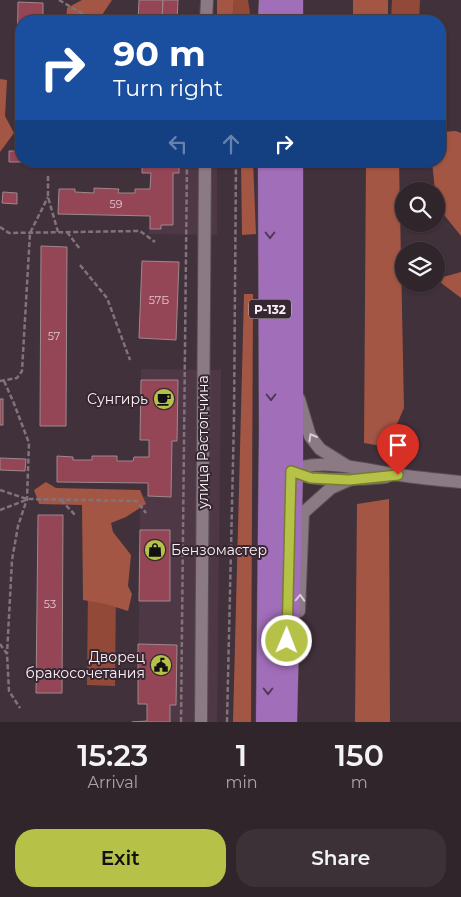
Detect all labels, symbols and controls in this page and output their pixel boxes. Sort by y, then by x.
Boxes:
text: 90 m [113,32,206,75]
icon: right [30,35,95,100]
text: Turn right [113,75,223,102]
icon: left [164,130,192,158]
icon: ahead [217,130,245,158]
icon: right [270,130,298,158]
map controls [395,182,445,292]
button: search [395,182,445,232]
house number: 59 [110,197,123,211]
one-way arrow [265,231,275,239]
button: layers [395,242,445,292]
house number: 57Б [149,293,169,307]
road number: Р-132 [249,300,291,318]
house number: 57 [48,329,60,343]
street label: улица Растопчина [194,375,212,510]
cafe icon: Сунгирь [152,387,176,411]
place label: Сунгирь [87,390,148,408]
one-way arrow [266,394,276,401]
pin [377,424,419,475]
icon: arrive [384,431,412,459]
one-way arrow [309,434,319,443]
shop icon: Бензомастер [143,538,167,562]
place label: Бензомастер [171,541,267,559]
one-way arrow [294,593,305,601]
house number: 53 [44,597,56,611]
position arrow [260,614,312,666]
place label: Дворец бракосочетания [26,648,145,682]
public building icon: Дворец бракосочетания [149,653,173,677]
one-way arrow [263,688,273,695]
text: 15:23 [77,737,148,774]
text: 1 [236,737,247,774]
text: 150 [335,737,384,774]
text: Arrival [87,773,138,792]
text: min [225,773,258,792]
text: m [351,773,368,792]
button: Exit [15,829,226,887]
button: Share [236,829,446,887]

